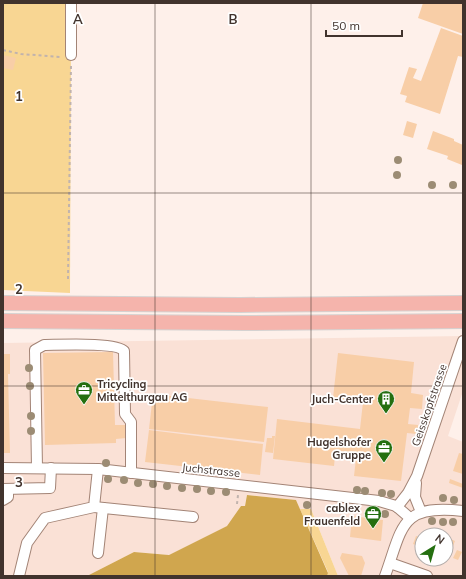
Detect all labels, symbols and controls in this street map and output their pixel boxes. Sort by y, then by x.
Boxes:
text: A [73,11,83,27]
text: B [229,11,238,27]
scale bar [326,12,402,38]
text: 50 m [332,18,360,33]
text: 1 [15,88,23,104]
text: 2 [15,281,23,297]
street label: Geisskopfstrasse [408,362,450,448]
place label: Tricycling Mittelthurgau AG [97,377,187,404]
office icon: Tricycling Mittelthurgau AG [74,380,94,405]
building icon: Juch-Center [376,389,396,414]
place label: Juch-Center [311,392,374,406]
place label: Hugelshofer Gruppe [307,435,372,462]
office icon: Hugelshofer Gruppe [374,438,394,463]
street label: Juchstrasse [181,460,241,480]
text: 3 [15,474,23,490]
place label: cablex Frauenfeld [304,501,361,528]
office icon: cablex Frauenfeld [363,504,383,529]
north arrow [414,527,454,567]
text: N [432,531,448,547]

